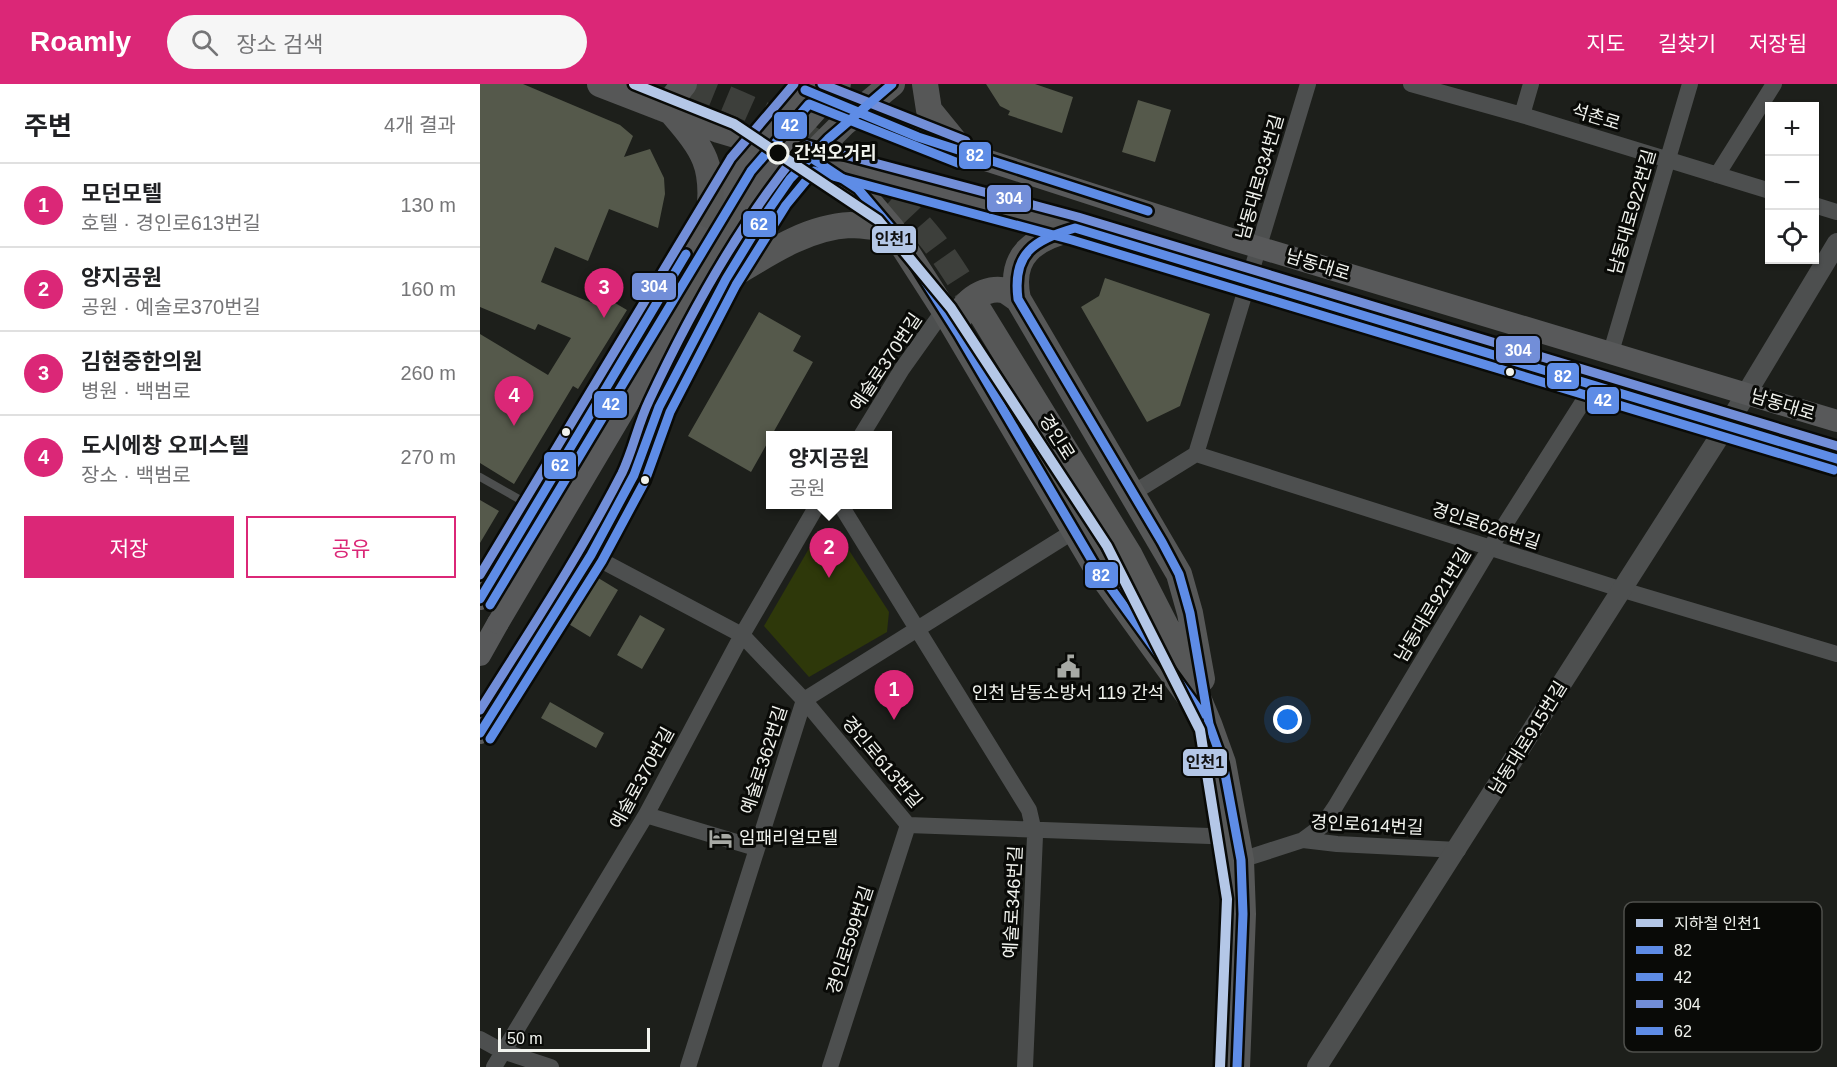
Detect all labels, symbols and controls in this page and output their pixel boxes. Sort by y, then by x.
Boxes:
search box [167,15,587,69]
text: Roamly [30,26,131,57]
icon: search [188,26,221,59]
text: 장소 검색 [236,32,323,57]
text: 지도 [1586,32,1625,55]
text: 길찾기 [1658,32,1716,55]
text: 저장됨 [1749,32,1807,55]
street label: 석촌로 [1569,100,1623,134]
map controls [1765,102,1819,264]
button: + [1765,102,1819,156]
text: 주변 [24,111,72,141]
line badge: 42 [773,111,808,140]
street label: 남동대로934번길 [1233,112,1287,242]
text: 4개 결과 [384,114,456,136]
text: 42 [781,117,799,134]
line badge: 82 [958,141,992,170]
marker: 간석오거리 [767,142,789,164]
place label: 간석오거리 [794,143,877,163]
text: 82 [966,147,984,164]
street label: 남동대로922번길 [1605,147,1659,277]
button: − [1765,156,1819,210]
text: 모던모텔 [81,181,162,206]
line badge: 304 [986,184,1032,213]
text: 304 [996,190,1022,207]
text: 1 [38,194,49,216]
text: 130 m [400,194,456,216]
line badge: 62 [742,210,777,238]
button: locate [1765,210,1819,264]
text: 호텔 · 경인로613번길 [81,212,261,234]
text: 62 [750,216,768,233]
line badge: 인천1 [871,225,917,254]
text: 인천1 [875,230,913,248]
street label: 남동대로 [1283,246,1353,284]
text: 양지공원 [81,265,162,290]
pin: 3 [584,268,624,318]
line badge: 304 [631,272,677,301]
text: 2 [38,278,49,300]
text: 160 m [400,278,456,300]
text: 304 [641,278,667,295]
text: 공원 · 예술로370번길 [81,296,261,318]
street label: 예술로370번길 [846,310,926,414]
line badge: 304 [1495,335,1541,364]
text: 304 [1505,342,1531,359]
text: 김현중한의원 [81,349,202,374]
text: 3 [38,362,49,384]
text: 260 m [400,362,456,384]
line badge: 82 [1546,362,1580,390]
unlabelled marker [1504,366,1516,378]
text: 82 [1554,368,1572,385]
pin: 4 [495,376,534,426]
text: 병원 · 백범로 [81,380,191,402]
line badge: 42 [1586,386,1620,415]
street label: 남동대로 [1748,386,1818,424]
line badge: 42 [593,390,628,419]
text: 42 [1594,392,1612,409]
text: 42 [602,396,620,413]
street label: 경인로 [1035,411,1079,463]
unlabelled marker [560,426,572,438]
popup [766,431,892,509]
text: 도시에창 오피스텔 [81,433,249,458]
text: 4 [38,446,49,468]
text: 270 m [400,446,456,468]
text: 양지공원 [789,446,869,471]
line badge: 62 [543,451,577,480]
text: 62 [551,457,569,474]
text: 장소 · 백범로 [81,464,191,486]
unlabelled marker [639,474,651,486]
text: 공원 [789,477,825,499]
street label: 경인로626번길 [1429,499,1543,553]
button: 저장 [24,516,234,578]
button: 공유 [246,516,456,578]
pin: 2 [810,528,848,578]
street label: 남동대로921번길 [1391,544,1475,666]
line badge: 82 [1084,561,1119,589]
text: 82 [1092,567,1110,584]
public building icon: 인천 남동소방서 119 간석 [1055,654,1081,680]
pin: 1 [874,670,914,720]
street label: 남동대로915번길 [1485,678,1571,798]
place label: 인천 남동소방서 119 간석 [972,683,1164,703]
street label: 예술로362번길 [737,703,791,817]
your location [1273,705,1302,734]
street label: 경인로613번길 [838,712,926,812]
street label: 예술로370번길 [606,724,678,832]
line badge: 인천1 [1182,748,1228,777]
text: 인천1 [1186,753,1224,771]
street label: 경인로614번길 [1310,812,1424,838]
hotel icon: 임패리얼모텔 [708,825,734,851]
place label: 임패리얼모텔 [739,828,838,848]
street label: 예술로346번길 [1000,845,1026,959]
street label: 경인로599번길 [823,883,877,997]
legend [1624,902,1822,1052]
text: 지하철 인천1 [1674,915,1761,932]
text: 82 [1674,942,1692,959]
text: 42 [1674,969,1692,986]
text: 304 [1674,996,1701,1013]
text: 62 [1674,1023,1692,1040]
scale bar [498,1025,650,1052]
text: 50 m [507,1030,543,1047]

